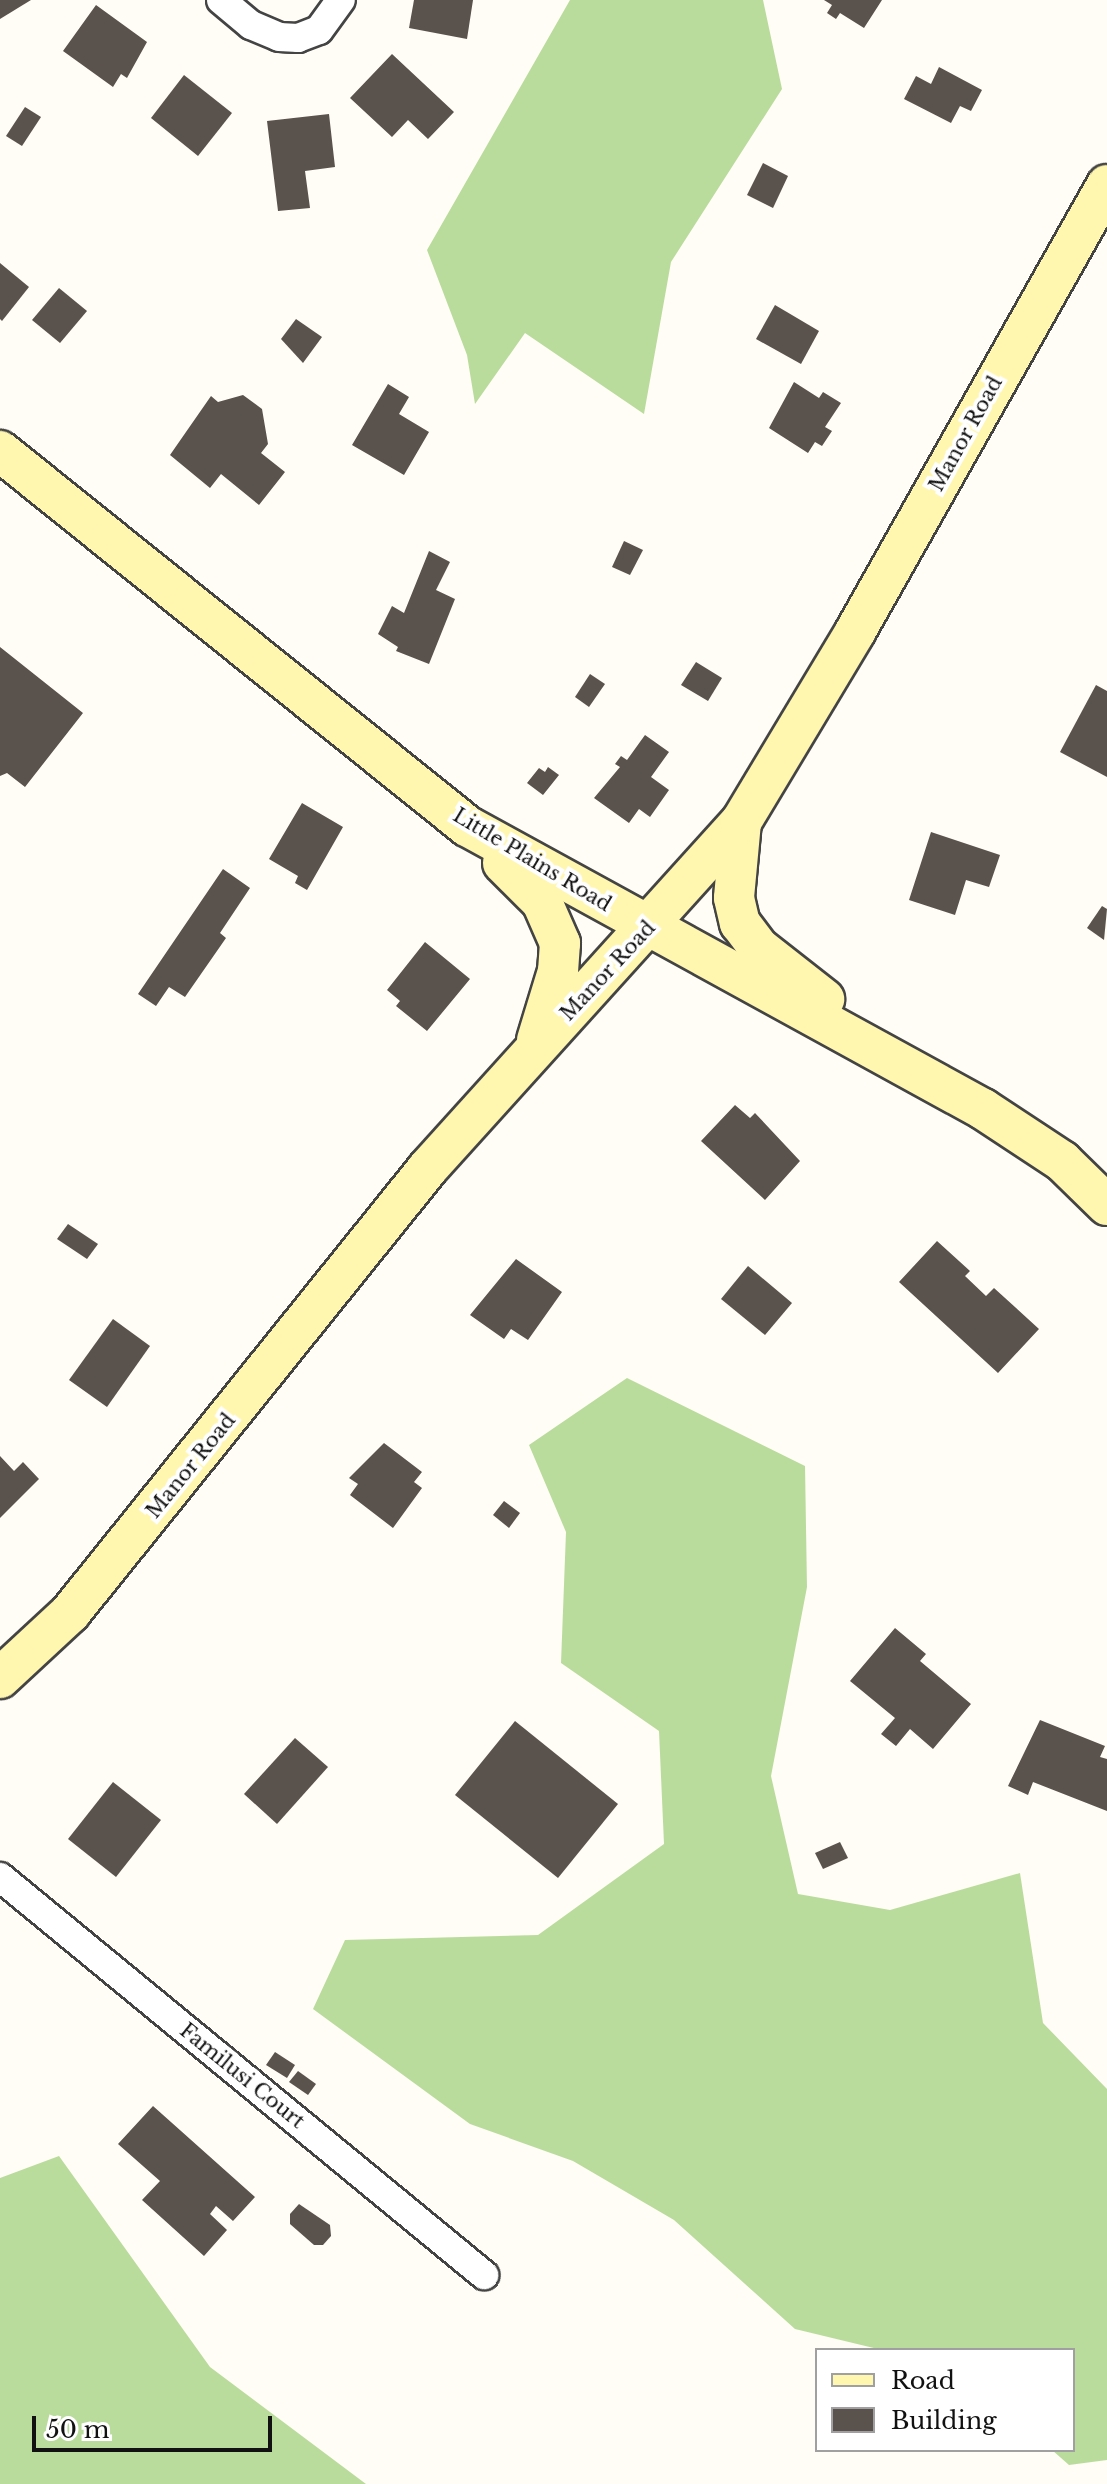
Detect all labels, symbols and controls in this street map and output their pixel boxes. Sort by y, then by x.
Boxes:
street label: Manor Road [924,372,1008,496]
street label: Little Plains Road [449,803,615,917]
street label: Manor Road [555,916,661,1026]
street label: Manor Road [141,1409,241,1523]
street label: Familusi Court [175,2018,309,2134]
legend [815,2348,1075,2452]
text: Road [891,2366,955,2395]
scale bar [36,2400,276,2450]
text: Building [891,2406,997,2435]
text: 50 m [46,2415,109,2444]

